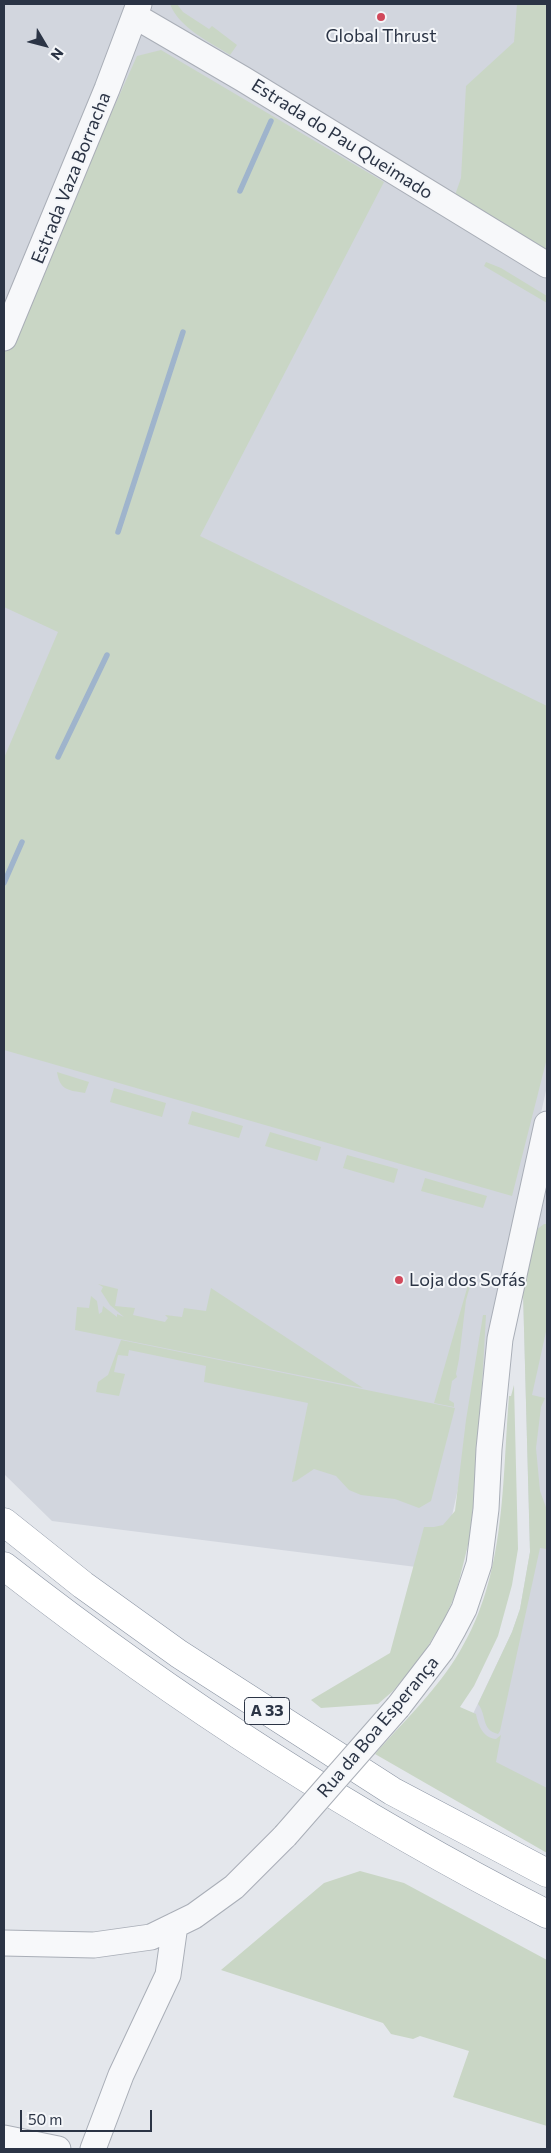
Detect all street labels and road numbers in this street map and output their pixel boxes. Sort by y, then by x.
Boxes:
street label: Estrada do Pau Queimado [247,74,437,204]
street label: Estrada Vaza Borracha [27,89,115,267]
street label: Rua da Boa Esperança [313,1652,443,1802]
road number: A 33 [244,1698,290,1724]

